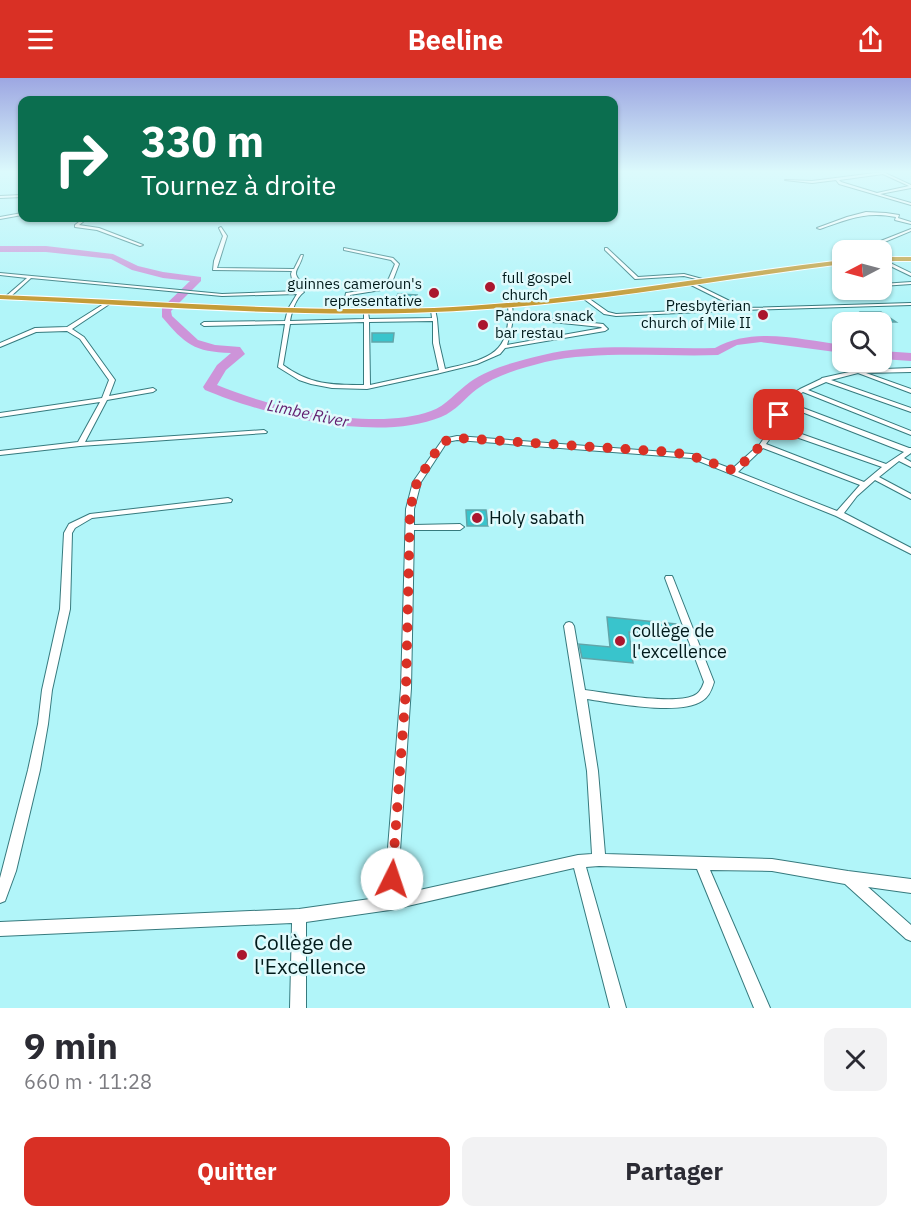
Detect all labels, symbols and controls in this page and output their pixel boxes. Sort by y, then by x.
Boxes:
text: Beeline [408,22,503,57]
icon: menu [24,23,57,56]
icon: share [854,23,887,56]
text: 330 m [141,114,264,169]
icon: right [42,120,120,198]
text: Tournez à droite [141,167,336,202]
north arrow [832,240,892,300]
map controls [832,240,892,372]
place label: full gospel church [502,268,572,304]
place label: guinnes cameroun's representative [287,274,422,310]
marker: full gospel church [483,280,497,294]
marker: guinnes cameroun's representative [427,286,441,300]
place label: Presbyterian church of Mile II [641,296,751,332]
place label: Pandora snack bar restau [495,306,594,342]
marker: Presbyterian church of Mile II [756,308,770,322]
button: search [832,312,892,372]
marker: Pandora snack bar restau [476,318,490,332]
pin [753,389,804,440]
water label: Limbe River [266,395,352,432]
icon: arrive [762,398,795,431]
place label: Holy sabath [489,506,585,529]
marker: Holy sabath [470,511,484,525]
place label: collège de l'excellence [632,619,727,663]
marker: collège de l'excellence [613,634,627,648]
position arrow [360,847,424,911]
place label: Collège de l'Excellence [254,928,366,980]
marker: Collège de l'Excellence [235,948,249,962]
text: 9 min [24,1022,118,1069]
button: close [824,1028,887,1091]
text: 660 m · 11:28 [24,1068,152,1095]
button: Quitter [24,1137,450,1206]
button: Partager [462,1137,887,1206]

